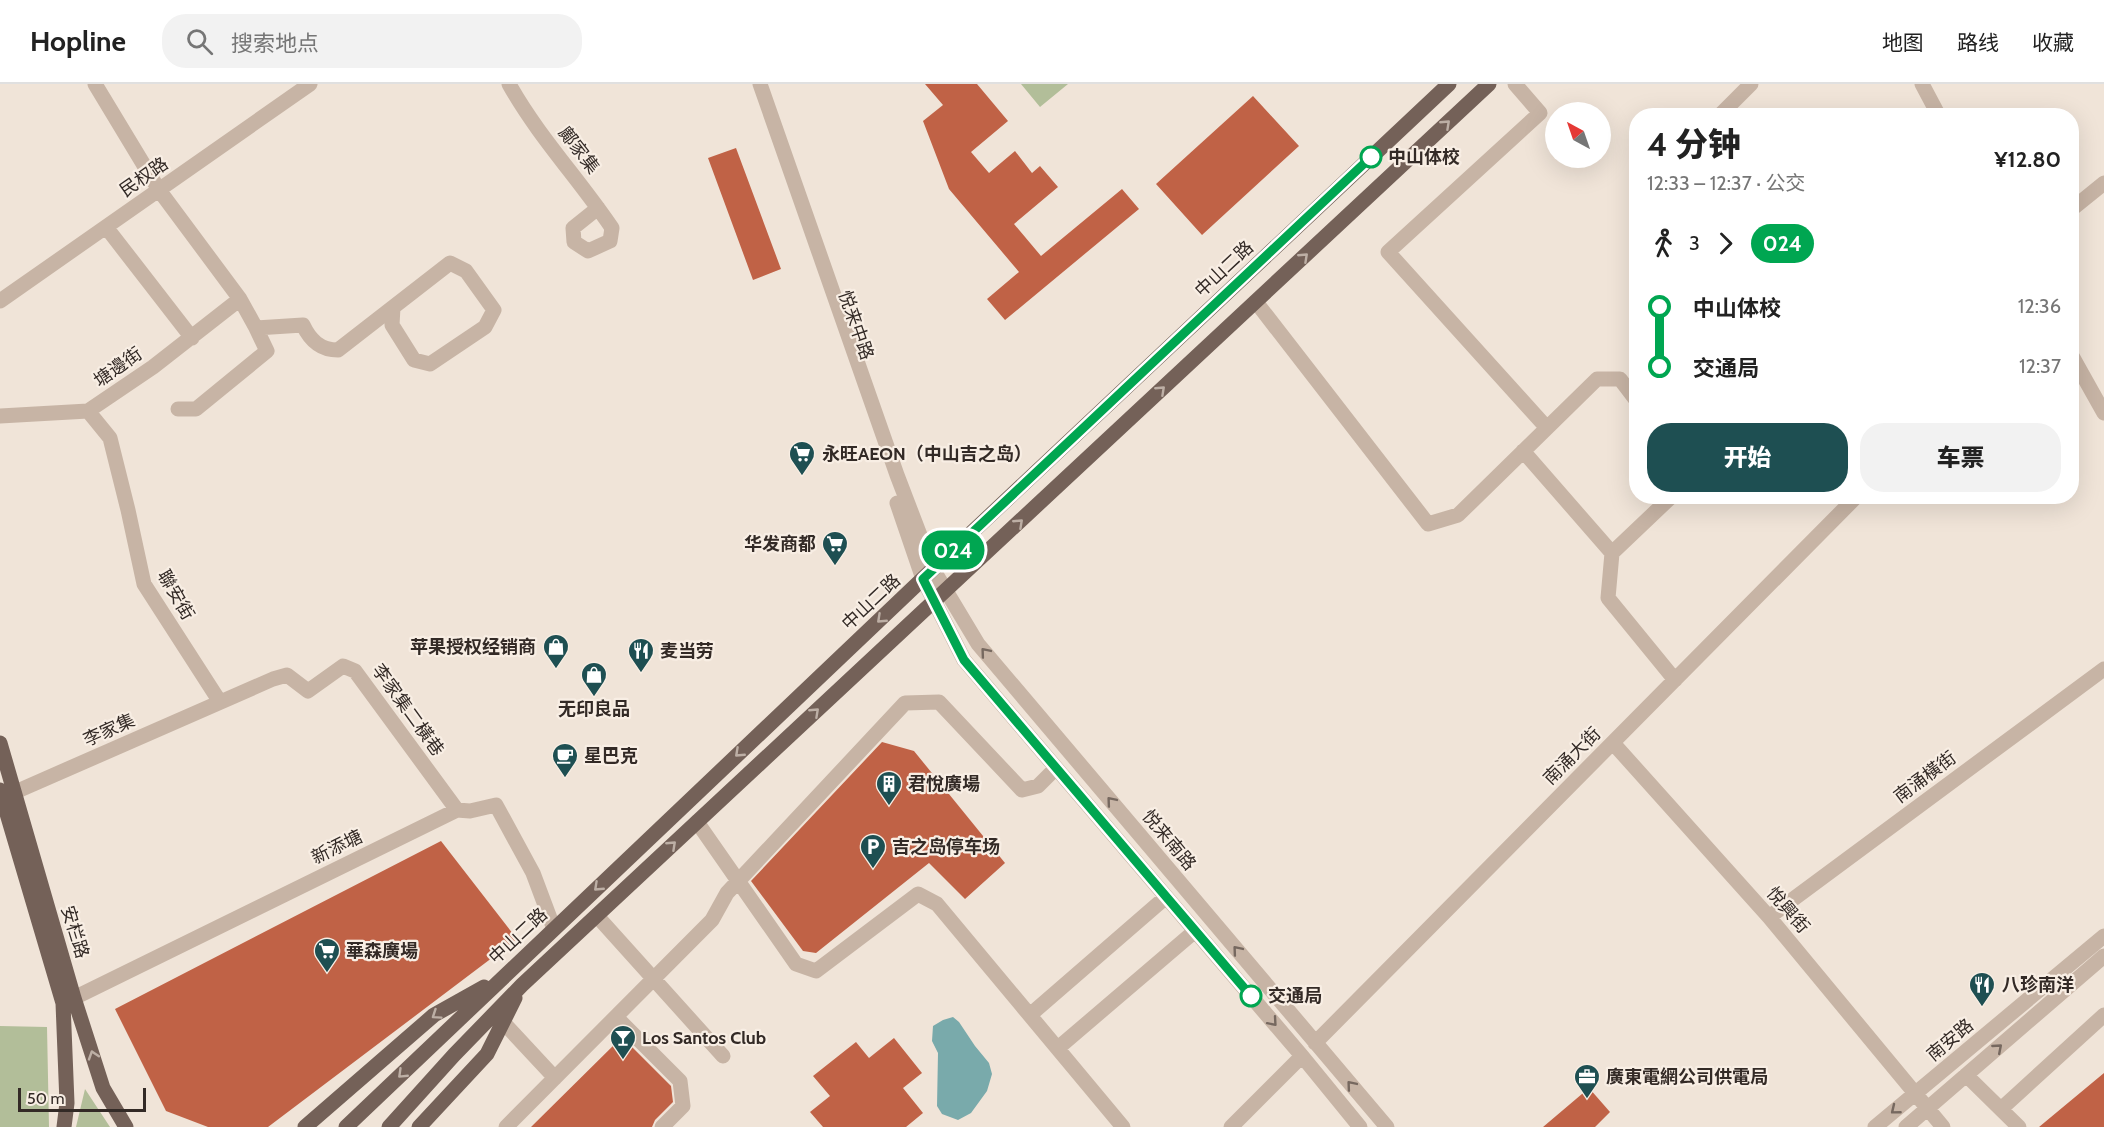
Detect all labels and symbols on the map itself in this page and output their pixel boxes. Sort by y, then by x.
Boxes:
north arrow [1545,102,1611,168]
one-way arrow [1439,120,1450,131]
street label: 鄺家集 [554,122,604,178]
marker: 中山体校 [1360,146,1382,168]
place label: 中山体校 [1388,146,1460,168]
street label: 民权路 [116,153,172,201]
street label: 中山二路 [1190,236,1258,302]
one-way arrow [1297,253,1307,264]
street label: 悦来中路 [834,287,878,363]
street label: 塘邊街 [90,343,146,391]
one-way arrow [1155,386,1165,397]
supermarket icon: 永旺AEON（中山吉之岛） [787,439,817,477]
place label: 永旺AEON（中山吉之岛） [822,443,1032,465]
one-way arrow [1012,519,1022,530]
supermarket icon: 华发商都 [820,529,850,567]
line badge: 024 [918,530,988,570]
place label: 华发商都 [744,533,816,555]
street label: 聯安街 [153,566,199,624]
street label: 中山二路 [837,569,905,635]
one-way arrow [877,612,887,623]
shop icon: 苹果授权经销商 [541,632,571,670]
place label: 苹果授权经销商 [410,636,536,658]
restaurant icon: 麦当劳 [626,636,656,674]
place label: 麦当劳 [660,640,714,662]
one-way arrow [981,648,992,659]
street label: 李家集二橫巷 [367,660,449,760]
shop icon: 无印良品 [579,660,609,698]
place label: 无印良品 [558,698,630,720]
one-way arrow [809,708,819,719]
street label: 李家集 [80,709,138,751]
street label: 南涌大街 [1539,723,1605,789]
cafe icon: 星巴克 [550,741,580,779]
place label: 星巴克 [584,745,638,767]
one-way arrow [736,746,746,757]
street label: 南涌橫街 [1890,747,1960,807]
building icon: 君悅廣場 [874,769,904,807]
place label: 君悅廣場 [908,773,980,795]
one-way arrow [1107,797,1118,808]
street label: 悦来南路 [1137,805,1201,875]
street label: 新添塘 [308,825,366,869]
parking icon: 吉之岛停车场 [858,832,888,870]
place label: 吉之岛停车场 [892,836,1000,858]
one-way arrow [666,841,676,852]
one-way arrow [594,880,605,891]
street label: 悅興街 [1762,882,1814,938]
street label: 安栏路 [57,903,93,961]
street label: 中山二路 [484,903,552,969]
supermarket icon: 華森廣場 [312,936,342,974]
place label: 華森廣場 [346,940,418,962]
one-way arrow [1233,946,1244,957]
restaurant icon: 八珍南洋 [1967,970,1997,1008]
place label: 八珍南洋 [2002,974,2074,996]
marker: 交通局 [1240,985,1262,1007]
place label: 交通局 [1268,985,1322,1007]
one-way arrow [432,1008,443,1019]
street label: 南安路 [1922,1014,1978,1066]
one-way arrow [1266,1015,1277,1026]
bar icon: Los Santos Club [608,1023,638,1061]
place label: Los Santos Club [642,1027,766,1049]
one-way arrow [1991,1044,2002,1055]
one-way arrow [88,1050,100,1061]
office icon: 廣東電網公司供電局 [1572,1062,1602,1100]
one-way arrow [398,1066,409,1077]
place label: 廣東電網公司供電局 [1606,1066,1768,1088]
one-way arrow [1347,1081,1358,1092]
scale bar [18,1085,146,1112]
one-way arrow [1891,1103,1902,1114]

